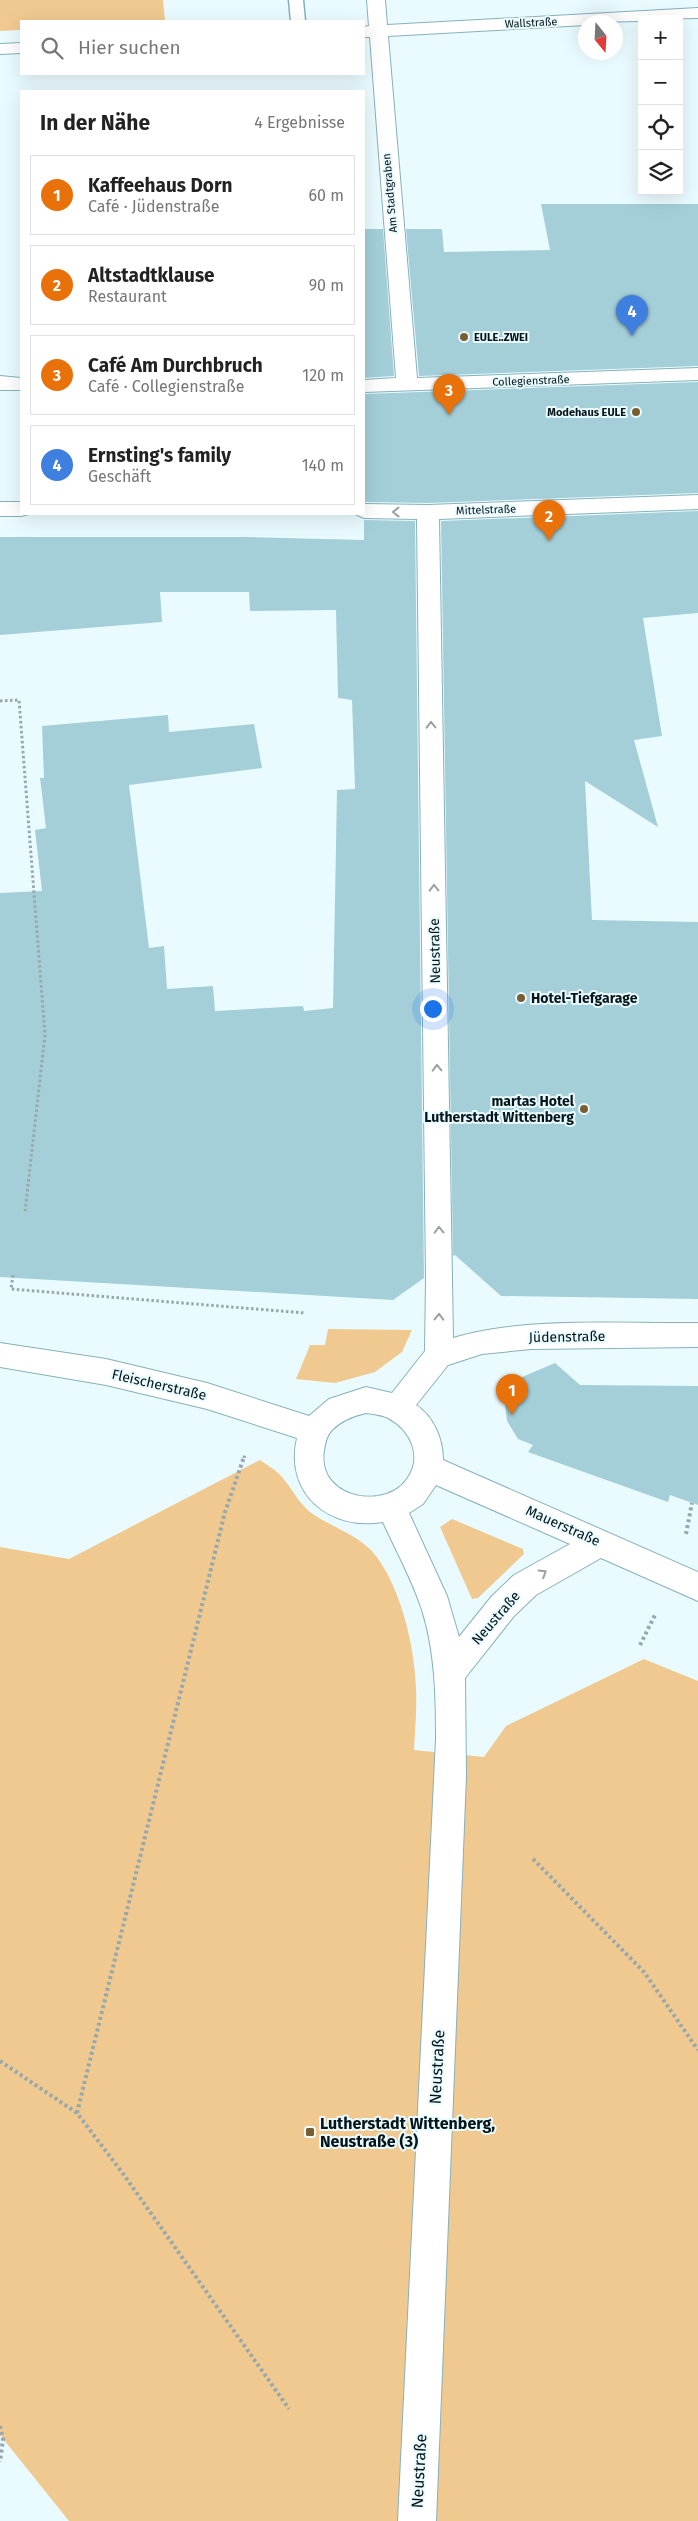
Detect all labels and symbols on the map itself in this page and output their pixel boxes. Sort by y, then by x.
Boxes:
street label: Wallstraße [504,15,558,31]
north arrow [578,15,623,60]
street label: Am Stadtgraben [380,153,400,233]
pin: 4 [616,295,648,336]
marker: EULE..ZWEI [458,331,470,343]
place label: EULE..ZWEI [474,331,528,344]
street label: Collegienstraße [492,373,570,389]
pin: 3 [433,374,465,415]
place label: Modehaus EULE [547,406,626,419]
marker: Modehaus EULE [630,406,642,418]
pin: 2 [533,500,565,541]
street label: Mittelstraße [456,502,516,518]
one-way arrow [392,507,400,517]
one-way arrow [426,721,437,729]
one-way arrow [429,884,439,892]
street label: Neustraße [426,918,444,984]
place label: Hotel-Tiefgarage [531,990,638,1007]
marker: Hotel-Tiefgarage [515,992,527,1004]
your location [420,996,446,1022]
one-way arrow [432,1064,442,1072]
place label: martas Hotel Lutherstadt Wittenberg [424,1093,575,1126]
marker: martas Hotel Lutherstadt Wittenberg [578,1103,590,1115]
one-way arrow [434,1226,444,1234]
one-way arrow [434,1313,444,1320]
street label: Jüdenstraße [529,1328,605,1346]
street label: Fleischerstraße [110,1366,208,1404]
pin: 1 [496,1374,528,1415]
street label: Mauerstraße [523,1502,603,1550]
one-way arrow [538,1570,547,1580]
street label: Neustraße [468,1588,524,1648]
street label: Neustraße [426,2029,448,2105]
place label: Lutherstadt Wittenberg, Neustraße (3) [320,2114,495,2151]
marker: Lutherstadt Wittenberg, Neustraße (3) [304,2126,316,2138]
street label: Neustraße [408,2433,430,2509]

